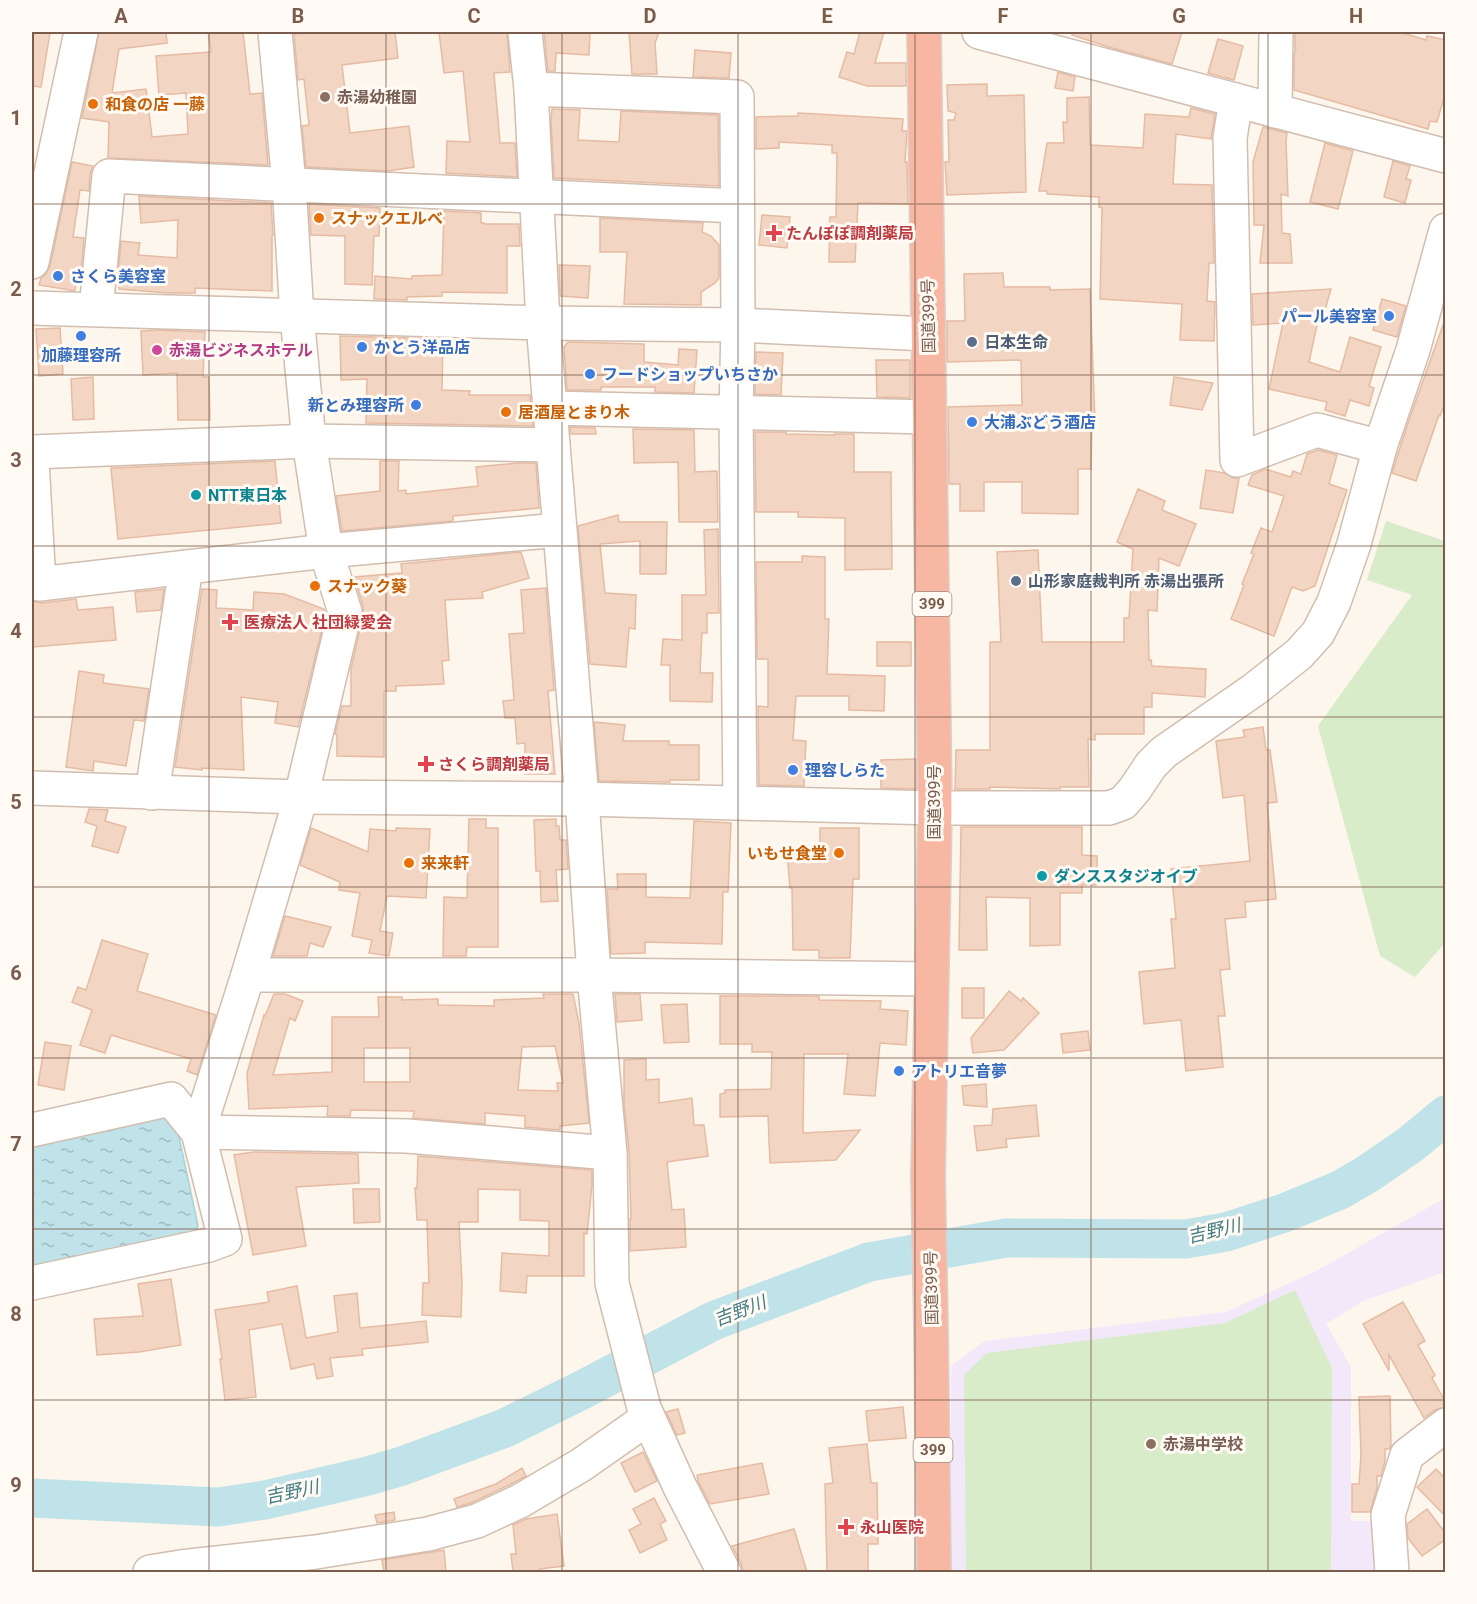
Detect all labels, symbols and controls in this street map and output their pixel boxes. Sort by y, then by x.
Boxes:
text: A [114,4,128,28]
text: B [292,4,304,28]
text: C [467,4,481,28]
text: D [644,4,657,28]
text: E [821,4,833,28]
text: F [998,4,1009,28]
text: G [1172,4,1186,28]
text: H [1349,4,1363,28]
place label: 赤湯幼稚園 [337,88,417,107]
marker: 赤湯幼稚園 [318,90,332,104]
place label: 和食の店 一藤 [105,95,205,114]
marker: 和食の店 一藤 [86,97,100,111]
text: 1 [10,106,22,130]
place label: スナックエルべ [331,209,443,228]
marker: スナックエルべ [312,211,326,225]
place label: たんぽぽ調剤薬局 [786,224,914,243]
marker: たんぽぽ調剤薬局 [767,226,781,240]
place label: さくら美容室 [70,267,166,286]
marker: さくら美容室 [51,269,65,283]
text: 2 [10,277,22,301]
street label: 国道399号 [918,278,939,354]
place label: パール美容室 [1281,307,1377,326]
marker: パール美容室 [1382,309,1396,323]
marker: 加藤理容所 [74,329,88,343]
place label: 日本生命 [984,333,1048,352]
marker: 日本生命 [965,335,979,349]
place label: かとう洋品店 [374,338,470,357]
marker: かとう洋品店 [355,340,369,354]
place label: 赤湯ビジネスホテル [169,341,313,360]
marker: 赤湯ビジネスホテル [150,343,164,357]
place label: 加藤理容所 [41,346,121,365]
place label: フードショップいちさか [602,365,778,384]
marker: フードショップいちさか [583,367,597,381]
place label: 新とみ理容所 [308,396,404,415]
marker: 新とみ理容所 [409,398,423,412]
place label: 居酒屋とまり木 [518,403,630,422]
marker: 居酒屋とまり木 [499,405,513,419]
place label: 大浦ぶどう酒店 [984,413,1096,432]
marker: 大浦ぶどう酒店 [965,415,979,429]
text: 3 [10,448,22,472]
place label: NTT東日本 [208,486,287,505]
marker: NTT東日本 [189,488,203,502]
place label: 山形家庭裁判所 赤湯出張所 [1028,572,1224,591]
marker: 山形家庭裁判所 赤湯出張所 [1009,574,1023,588]
place label: スナック葵 [327,577,407,596]
marker: スナック葵 [308,579,322,593]
road number: 399 [912,592,952,616]
marker: 医療法人 社団緑愛会 [221,613,239,631]
place label: 医療法人 社団緑愛会 [244,613,392,632]
text: 4 [10,619,22,643]
place label: さくら調剤薬局 [438,755,550,774]
marker: さくら調剤薬局 [419,757,433,771]
place label: 理容しらた [805,761,885,780]
marker: 理容しらた [786,763,800,777]
street label: 国道399号 [925,765,944,839]
text: 5 [10,790,22,814]
place label: いもせ食堂 [747,844,827,863]
marker: いもせ食堂 [832,846,846,860]
place label: 来来軒 [421,854,469,873]
marker: 来来軒 [402,856,416,870]
place label: ダンススタジオイブ [1054,867,1198,886]
marker: ダンススタジオイブ [1035,869,1049,883]
text: 6 [10,961,22,985]
place label: アトリエ音夢 [911,1062,1007,1081]
marker: アトリエ音夢 [892,1064,906,1078]
text: 7 [10,1132,22,1156]
water label: 吉野川 [1185,1214,1245,1247]
street label: 国道399号 [921,1250,942,1326]
water label: 吉野川 [711,1290,771,1330]
text: 8 [10,1302,22,1326]
place label: 赤湯中学校 [1163,1435,1243,1454]
marker: 赤湯中学校 [1144,1437,1158,1451]
road number: 399 [914,1438,952,1462]
text: 9 [10,1473,22,1497]
water label: 吉野川 [263,1475,322,1507]
marker: 永山医院 [837,1518,855,1536]
place label: 永山医院 [860,1518,924,1537]

